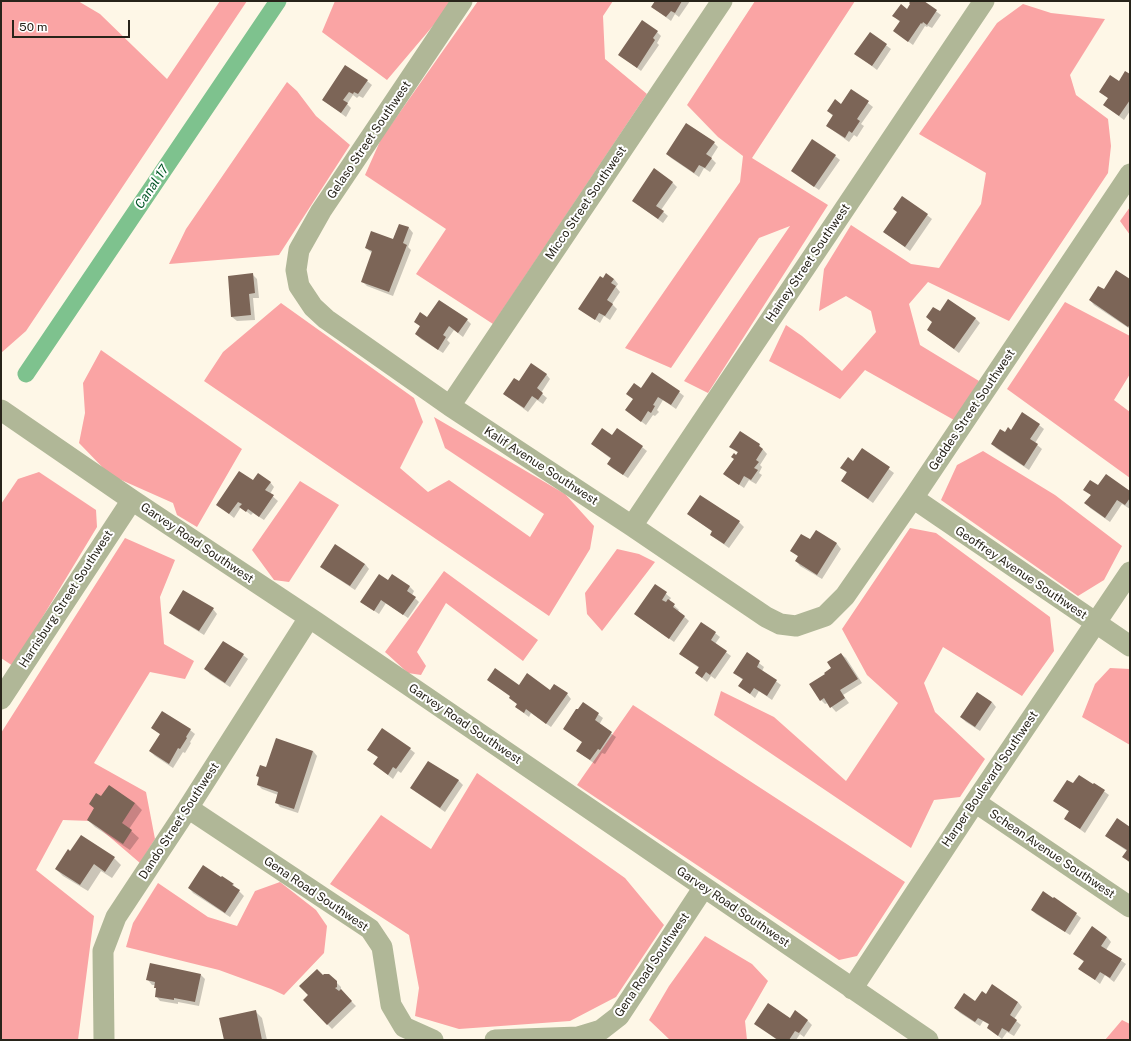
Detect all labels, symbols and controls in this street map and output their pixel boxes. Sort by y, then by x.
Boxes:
scale bar [14,12,132,38]
text: 50 m [19,20,47,34]
street label: Gelaso Street Southwest [324,78,414,202]
street label: Micco Street Southwest [543,143,629,263]
water label: Canal 17 [132,162,172,212]
street label: Hainey Street Southwest [763,201,853,325]
street label: Geddes Street Southwest [926,347,1018,473]
street label: Kalif Avenue Southwest [481,424,601,508]
street label: Garvey Road Southwest [138,500,256,586]
street label: Geoffrey Avenue Southwest [952,523,1090,623]
street label: Harrisburg Street Southwest [16,528,116,670]
street label: Garvey Road Southwest [406,681,524,767]
street label: Harper Boulevard Southwest [939,708,1041,850]
street label: Dando Street Southwest [136,760,222,882]
street label: Schean Avenue Southwest [986,807,1118,901]
street label: Gena Road Southwest [261,854,371,934]
street label: Garvey Road Southwest [674,864,792,950]
street label: Gena Road Southwest [612,910,692,1020]

